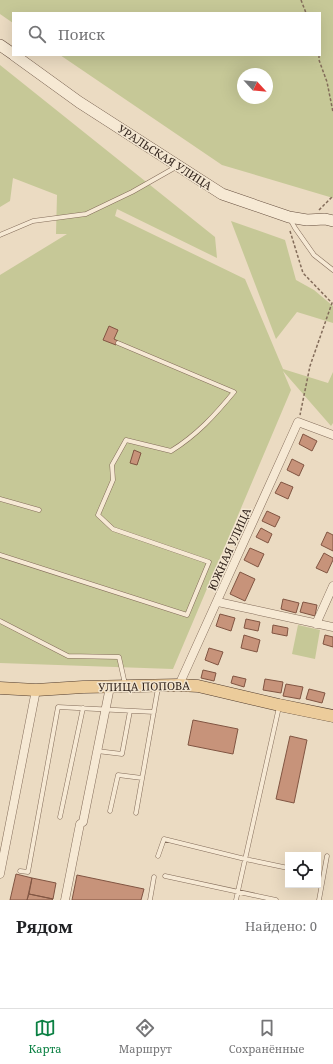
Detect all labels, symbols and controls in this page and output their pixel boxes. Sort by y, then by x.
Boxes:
search box [12,12,321,56]
icon: search [26,23,48,45]
text: Поиск [58,24,105,44]
north arrow [237,68,273,104]
street label: УРАЛЬСКАЯ УЛИЦА [115,121,215,193]
street label: ЮЖНАЯ УЛИЦА [204,505,254,593]
street label: УЛИЦА ПОПОВА [98,678,190,694]
map controls [285,852,321,888]
button: locate [285,852,321,888]
text: Рядом [16,915,73,938]
text: Найдено: 0 [245,917,317,935]
tab: Карта [29,1017,62,1056]
tab: Маршрут [119,1017,172,1056]
tab: Сохранённые [229,1017,304,1056]

